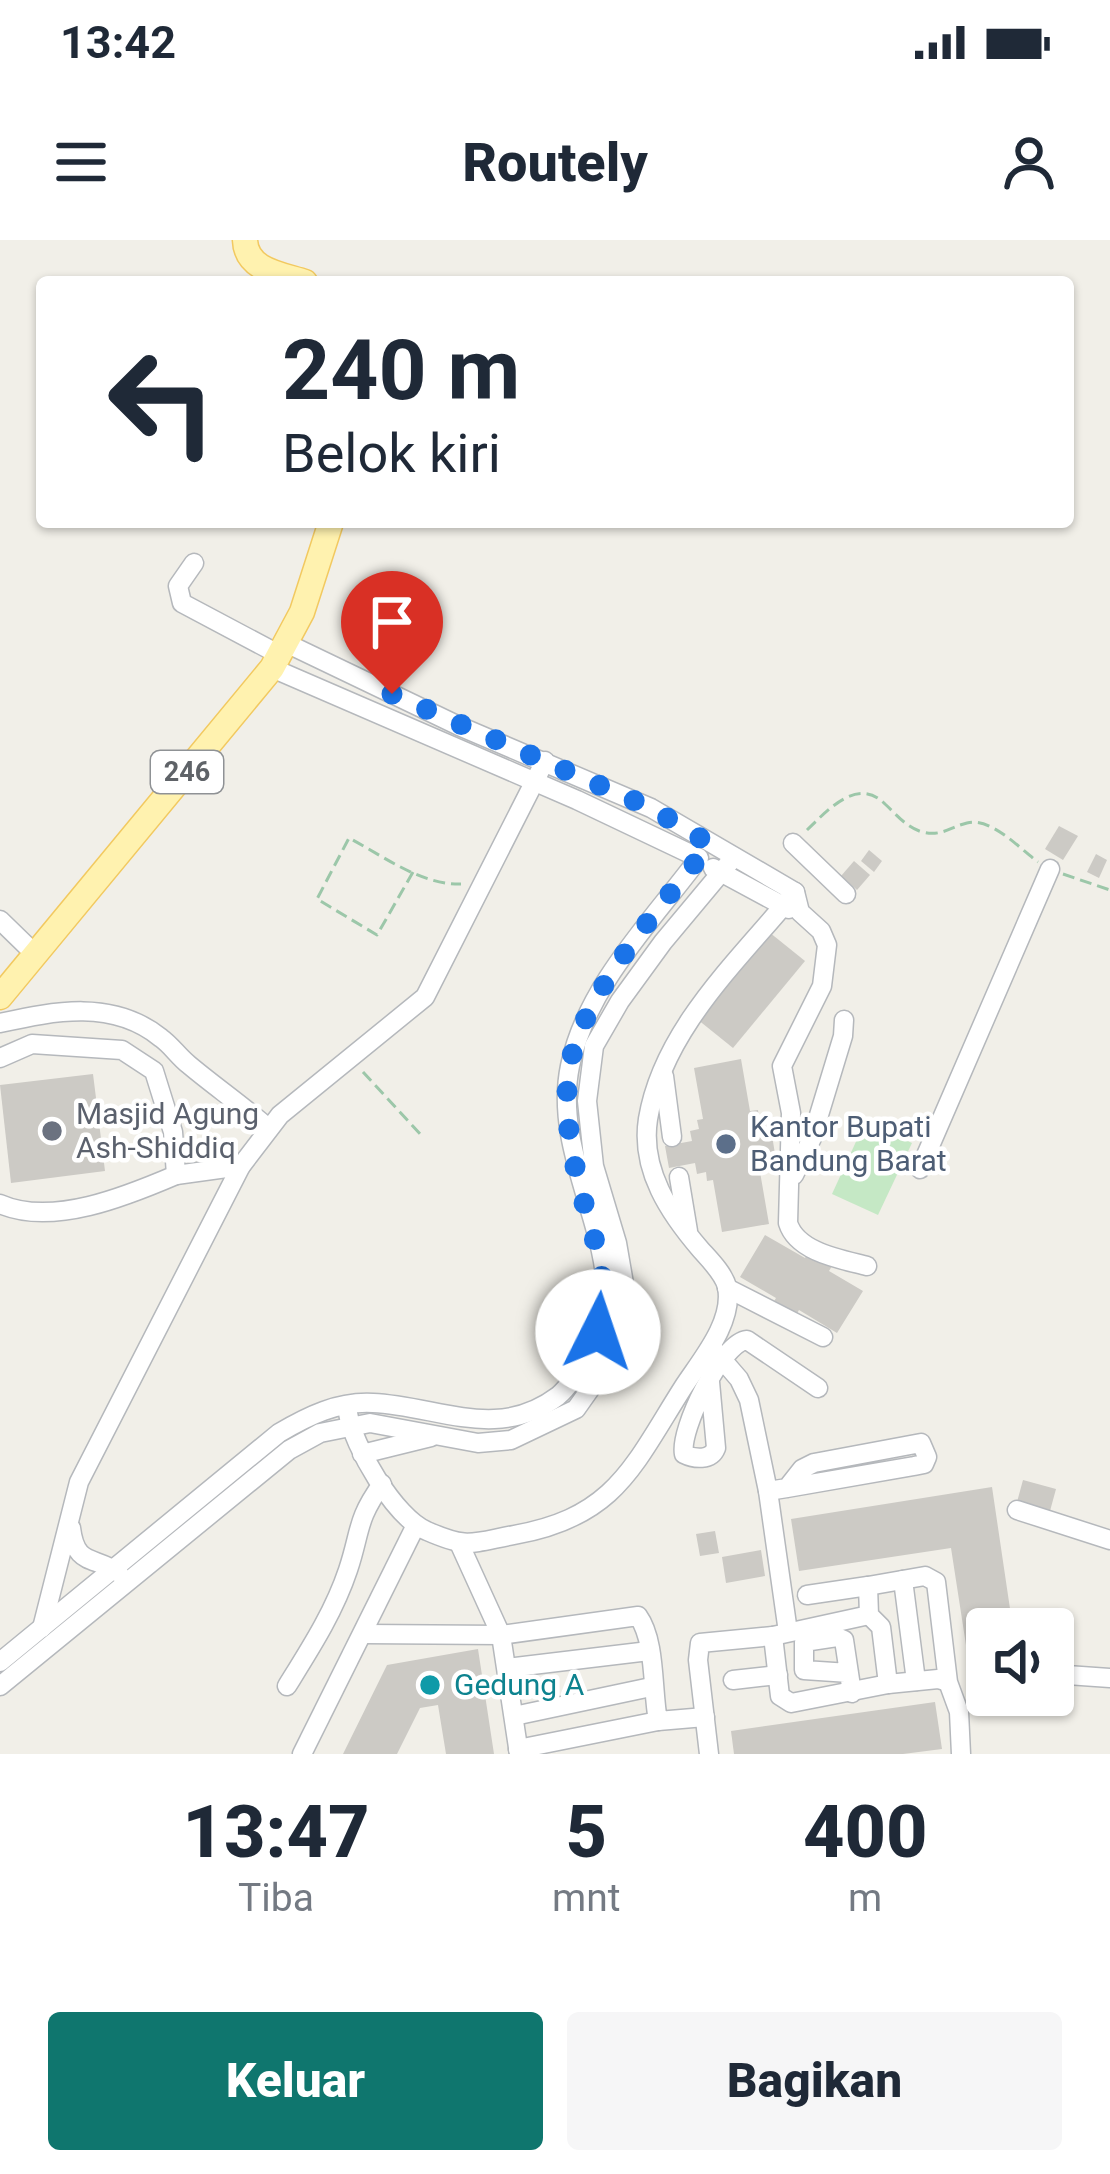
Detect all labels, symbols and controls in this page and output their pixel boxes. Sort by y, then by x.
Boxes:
text: 13:42 [60,16,176,69]
icon: menu [48,129,114,195]
icon: person [996,129,1062,195]
text: Routely [462,131,648,194]
text: 240 m [282,321,520,420]
icon: left [84,324,240,480]
text: Belok kiri [282,422,501,485]
pin [341,571,443,694]
icon: arrive [359,589,425,655]
road number: 246 [151,751,223,793]
place label: Masjid Agung Ash-Shiddiq [76,1096,259,1165]
place label: Kantor Bupati Bandung Barat [750,1109,947,1178]
marker: Masjid Agung Ash-Shiddiq [39,1118,65,1144]
marker: Kantor Bupati Bandung Barat [713,1131,739,1157]
position arrow [535,1269,661,1395]
map controls [966,1608,1074,1716]
button: sound [966,1608,1074,1716]
place label: Gedung A [454,1667,585,1702]
marker: Gedung A [417,1672,443,1698]
text: 13:47 [182,1790,370,1875]
text: 5 [565,1790,607,1875]
text: 400 [803,1790,928,1875]
text: Tiba [238,1875,314,1921]
text: mnt [552,1875,620,1921]
text: m [848,1875,882,1921]
button: Keluar [48,2012,543,2150]
button: Bagikan [567,2012,1062,2150]

